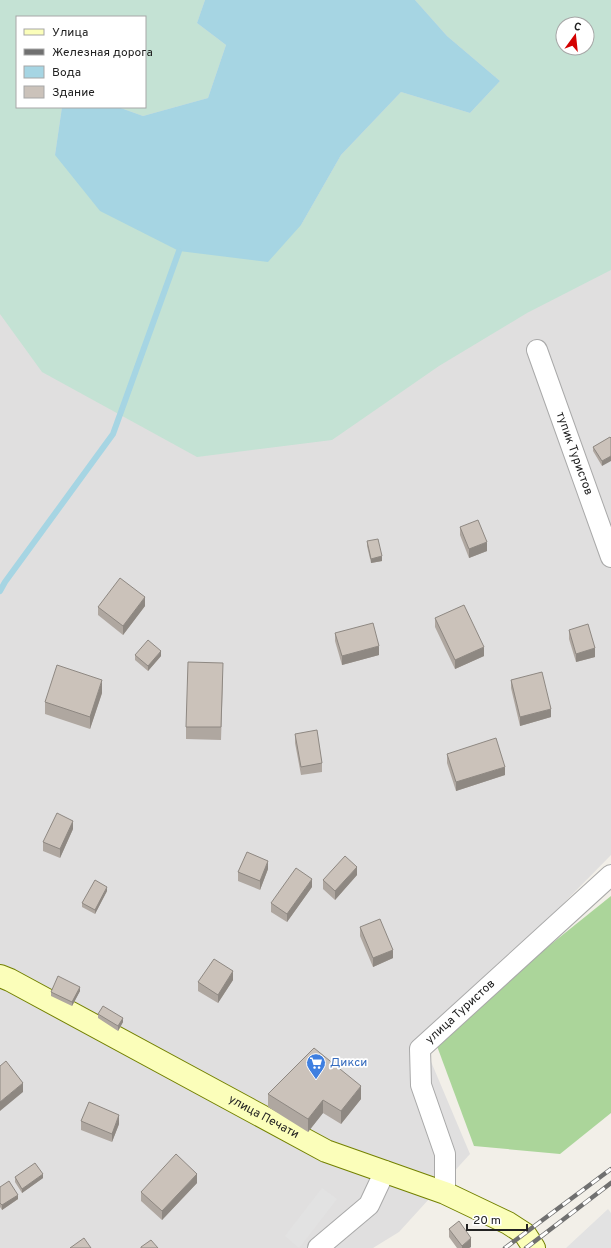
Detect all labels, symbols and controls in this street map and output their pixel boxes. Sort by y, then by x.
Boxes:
legend [16,16,146,108]
north arrow [555,16,595,56]
text: С [572,20,583,35]
text: Улица [52,25,88,41]
text: Железная дорога [52,45,153,61]
text: Вода [52,65,81,81]
text: Здание [52,85,95,101]
street label: тупик Туристов [552,410,596,497]
street label: улица Туристов [422,976,499,1048]
supermarket icon: Дикси [305,1052,327,1080]
place label: Дикси [330,1055,367,1071]
street label: улица Печати [225,1092,302,1143]
scale bar [467,1206,527,1232]
text: 20 m [473,1213,501,1229]

